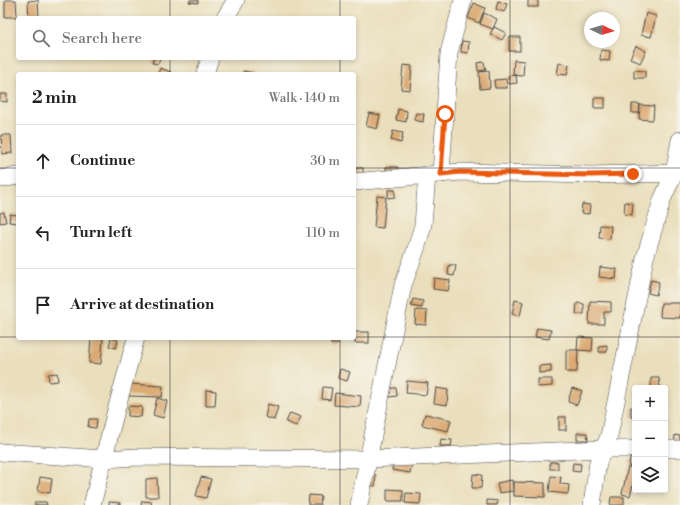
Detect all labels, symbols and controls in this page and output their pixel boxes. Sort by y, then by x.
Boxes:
north arrow [584,12,620,48]
search box [16,16,356,60]
icon: search [30,27,52,49]
text: Search here [62,29,142,48]
text: 2 min [32,87,77,109]
text: Walk · 140 m [269,90,340,106]
route start [436,105,454,123]
icon: ahead [32,150,54,172]
text: Continue [70,151,135,170]
text: 30 m [310,153,340,169]
route end [624,165,642,183]
icon: left [32,222,54,244]
text: Turn left [70,223,132,242]
text: 110 m [306,225,340,241]
icon: arrive [32,294,54,316]
text: Arrive at destination [70,295,214,314]
map controls [632,385,668,493]
button: + [632,385,668,421]
button: − [632,421,668,457]
button: layers [632,457,668,493]

